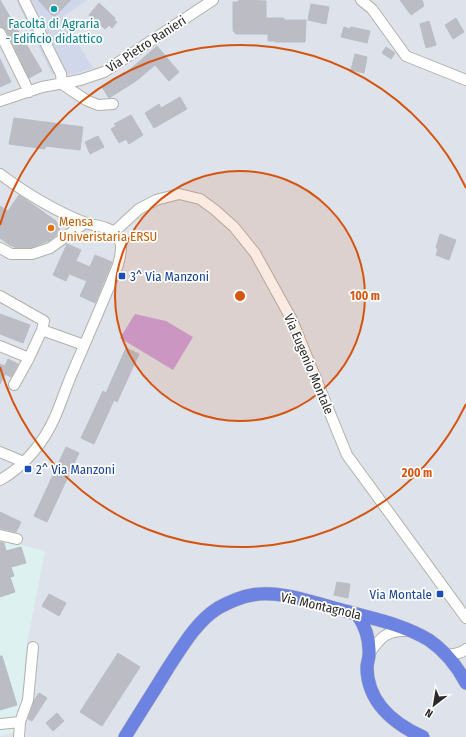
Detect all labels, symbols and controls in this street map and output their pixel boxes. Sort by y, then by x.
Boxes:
marker: Facoltà di Agraria - Edificio didattico [49,4,59,14]
street label: Via Pietro Ranieri [103,13,189,75]
place label: Facoltà di Agraria - Edificio didattico [6,16,103,46]
place label: Mensa Univeristaria ERSU [59,214,157,244]
marker: Mensa Univeristaria ERSU [46,223,56,233]
place label: 3^ Via Manzoni [130,269,209,284]
marker: 3^ Via Manzoni [117,271,127,281]
centre of rings [233,289,247,303]
text: 100 m [350,289,380,303]
street label: Via Eugenio Montale [281,312,337,416]
place label: 2^ Via Manzoni [36,462,115,477]
marker: 2^ Via Manzoni [23,464,33,474]
text: 200 m [401,466,432,480]
place label: Via Montale [370,587,432,602]
street label: Via Montagnola [279,589,363,623]
marker: Via Montale [435,589,445,599]
north arrow [414,685,454,725]
text: N [423,706,435,720]

